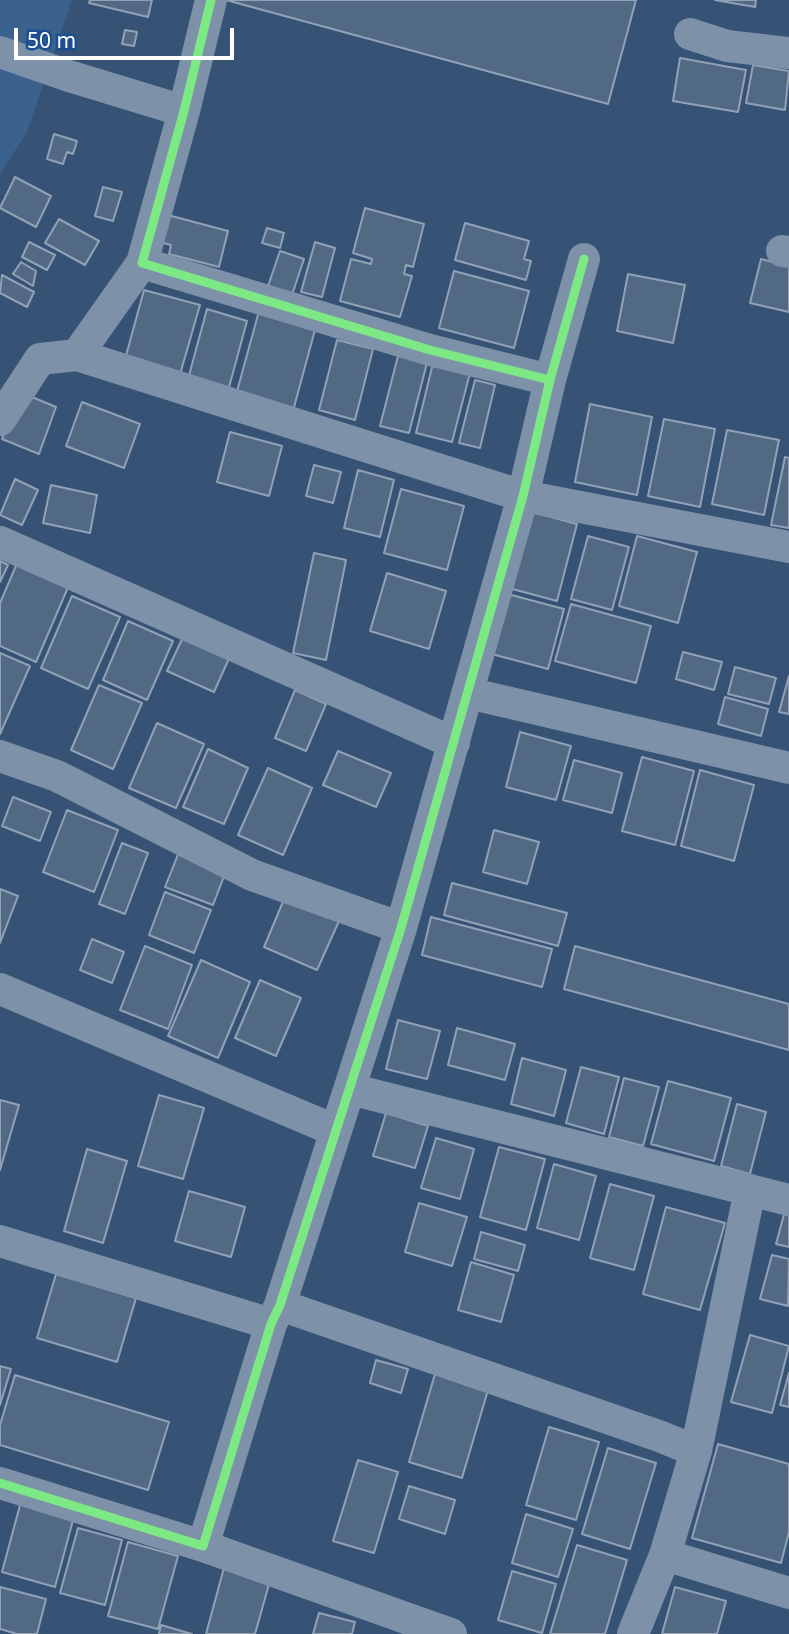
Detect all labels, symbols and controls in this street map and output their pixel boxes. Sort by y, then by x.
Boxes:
scale bar [18,14,238,58]
text: 50 m [27,26,76,54]

